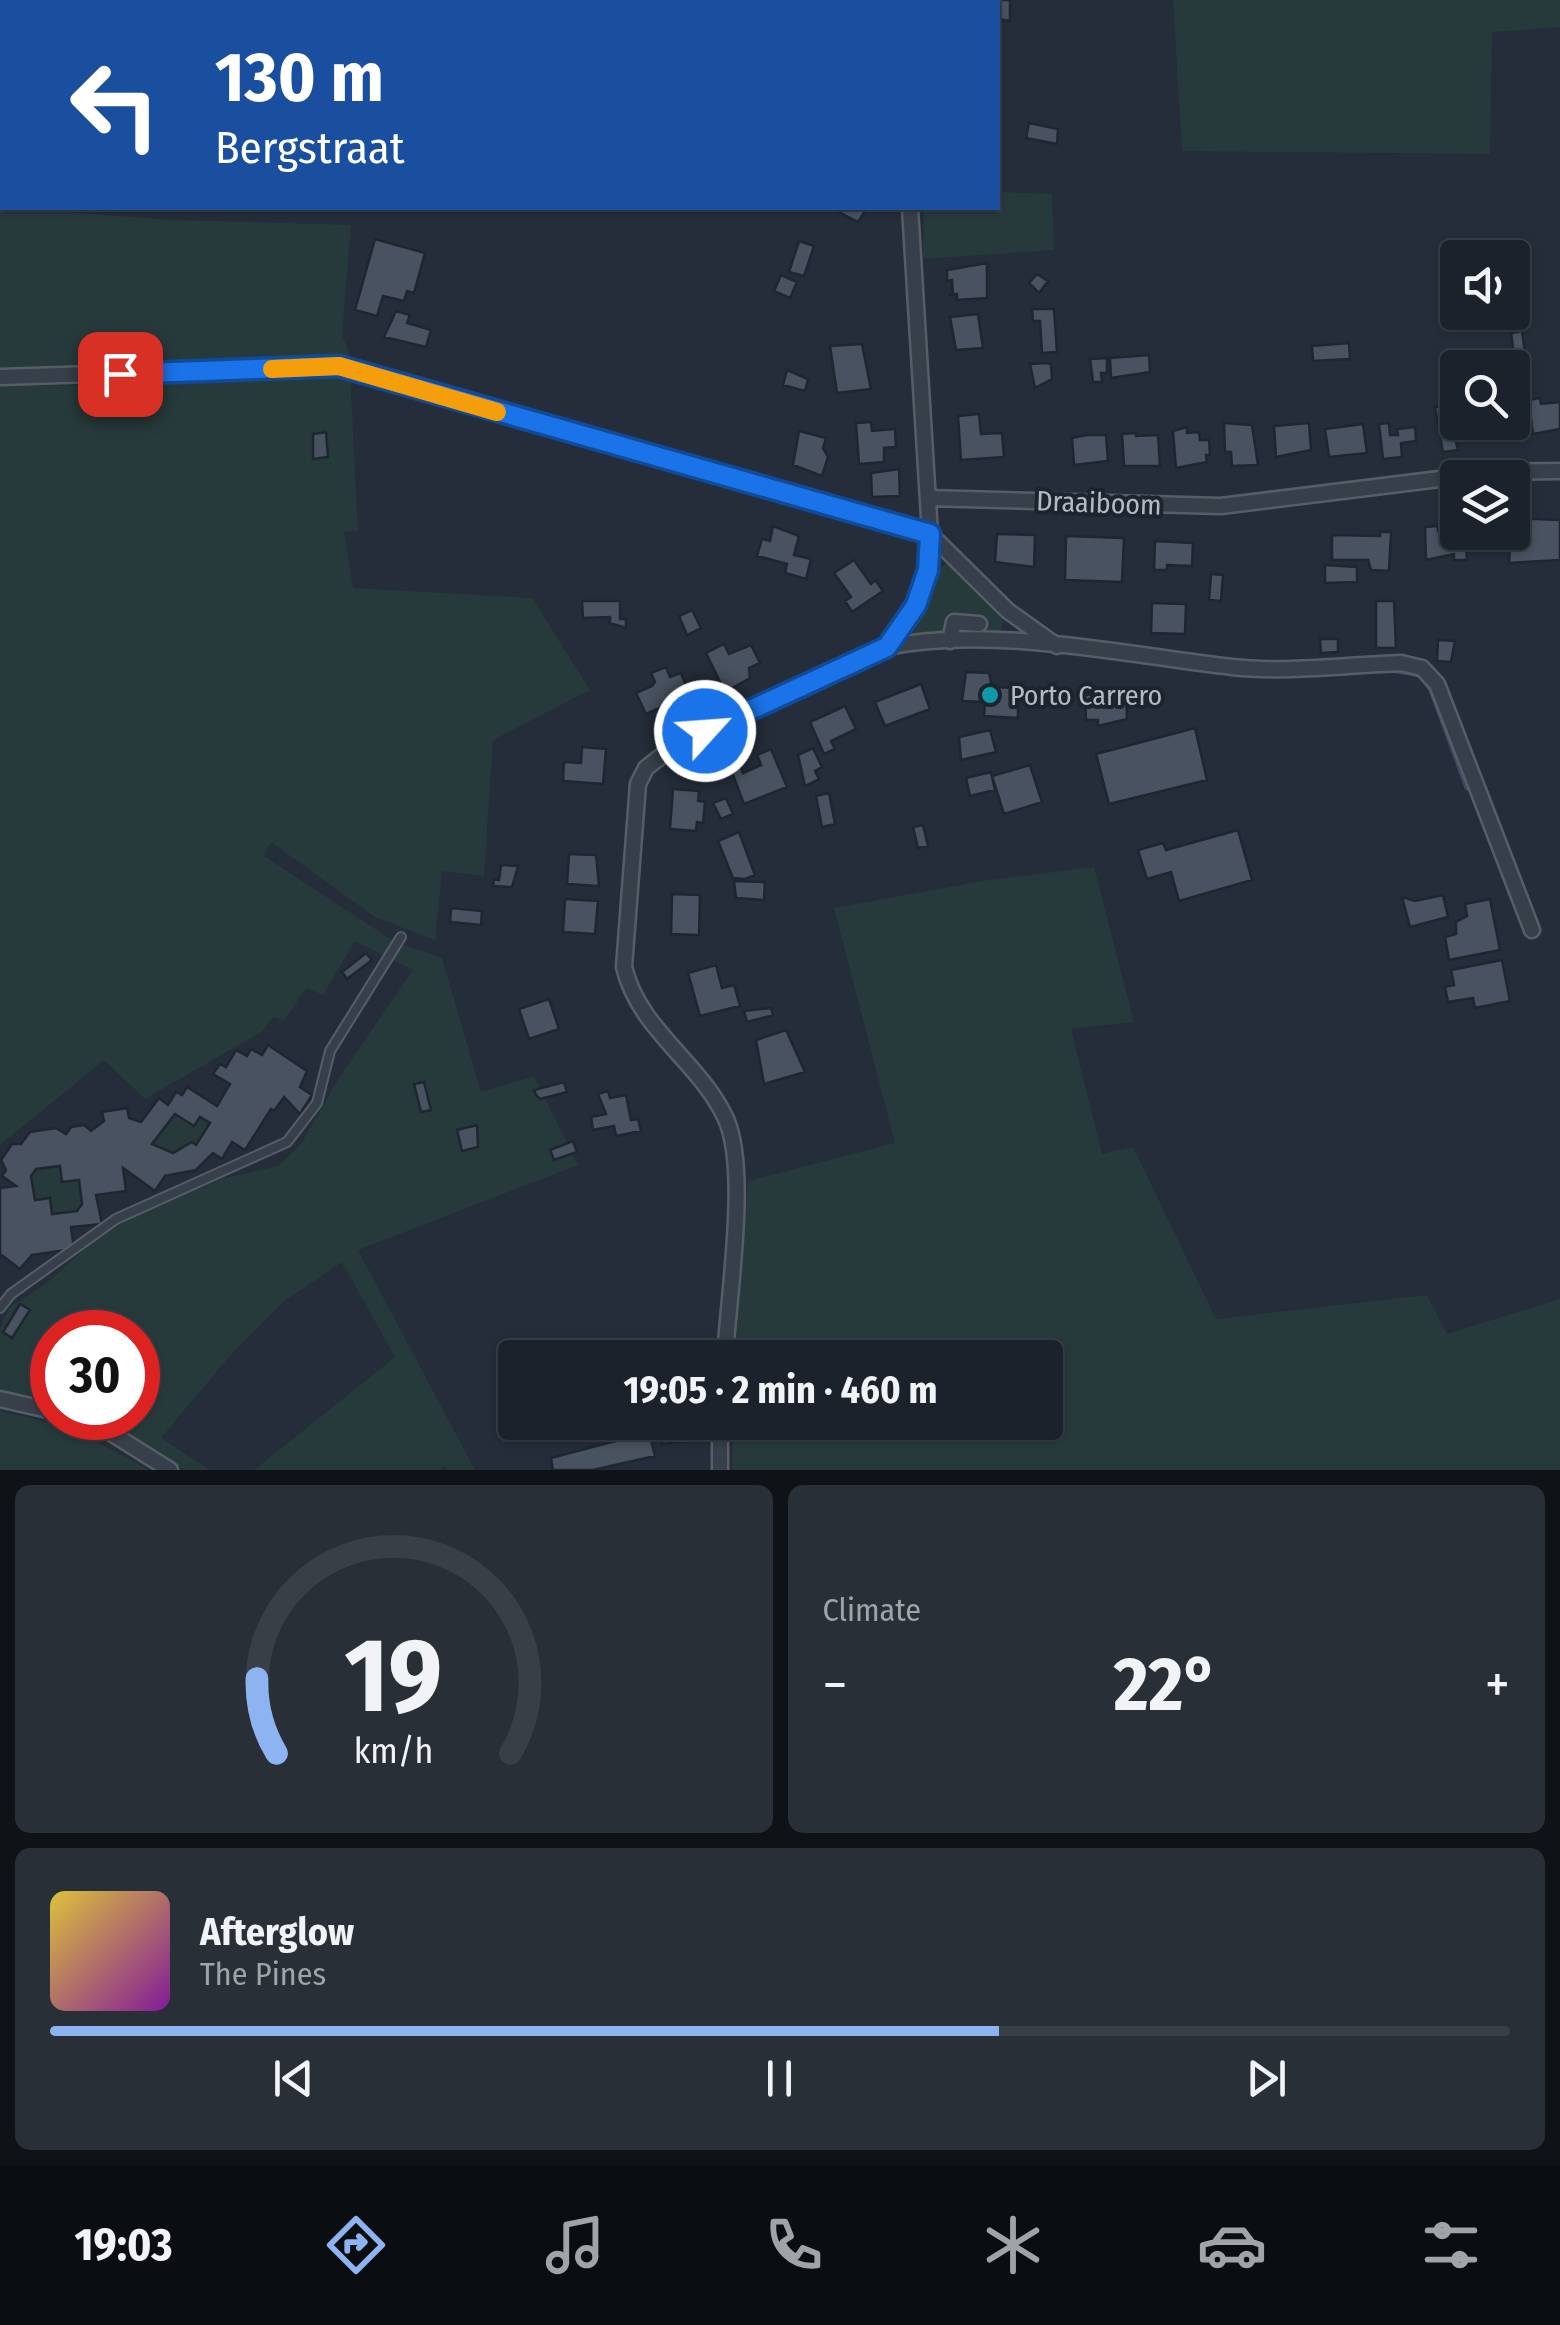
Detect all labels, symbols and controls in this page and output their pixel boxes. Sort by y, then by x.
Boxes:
text: 130 m [215,36,384,120]
icon: left [50,40,180,170]
text: Bergstraat [215,121,405,175]
map controls [1440,240,1530,550]
button: sound [1440,240,1530,330]
pin [78,332,163,417]
icon: arrive [93,347,148,402]
button: search [1440,350,1530,440]
button: layers [1440,460,1530,550]
street label: Draaiboom [1036,484,1162,522]
position arrow [653,679,757,783]
place label: Porto Carrero [1010,679,1162,712]
marker: Porto Carrero [979,684,1001,706]
speed limit sign: 30 [30,1310,160,1440]
text: 19:05 · 2 min · 460 m [623,1367,938,1413]
text: Climate [823,1591,921,1629]
text: 19 [345,1614,443,1739]
text: 22° [1114,1640,1218,1730]
text: − [823,1652,847,1718]
text: + [1485,1652,1510,1718]
text: km/h [354,1730,434,1772]
text: Afterglow [200,1909,354,1955]
text: The Pines [200,1955,326,1993]
icon: previous [266,2051,321,2106]
icon: pause [752,2051,807,2106]
icon: next [1239,2051,1294,2106]
icon: directions [321,2210,391,2280]
icon: music [540,2210,610,2280]
icon: phone [759,2210,829,2280]
icon: climate [978,2210,1048,2280]
icon: car [1197,2210,1267,2280]
icon: filters [1416,2210,1486,2280]
text: 19:03 [74,2218,172,2272]

